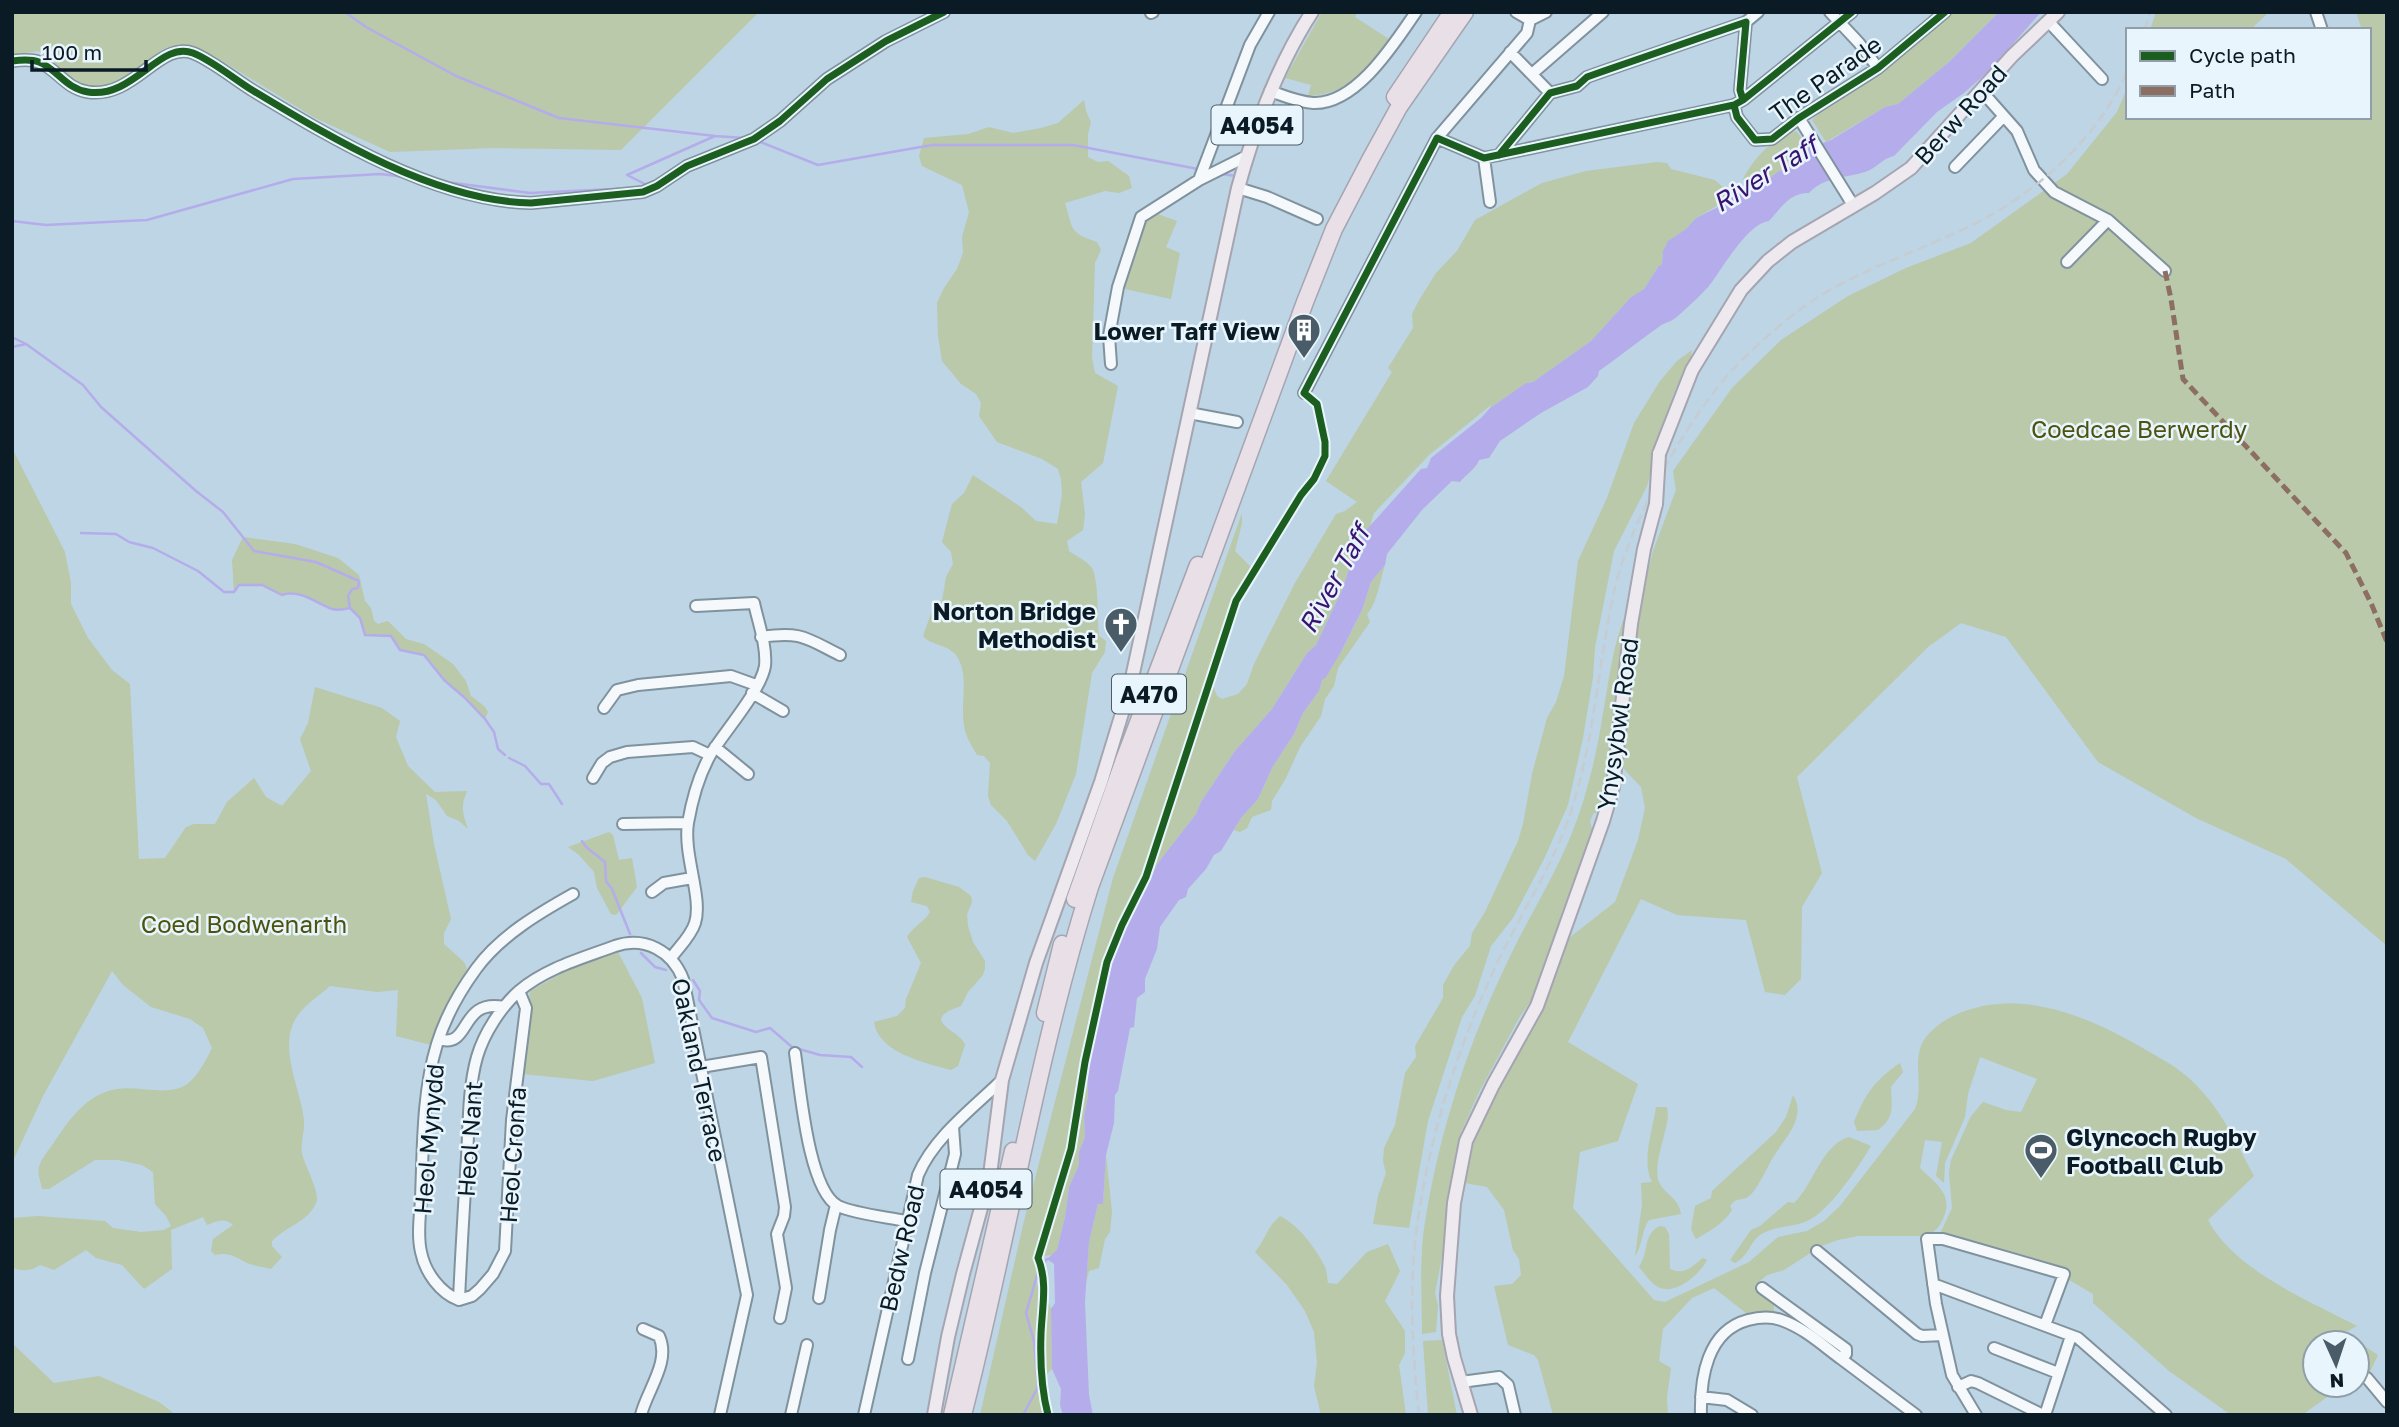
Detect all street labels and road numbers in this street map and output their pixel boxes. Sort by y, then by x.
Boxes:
street label: The Parade [1763,29,1887,127]
street label: Berw Road [1908,58,2012,170]
road number: A4054 [1212,106,1302,144]
street label: Ynysybwl Road [1591,636,1643,812]
road number: A470 [1112,674,1186,714]
street label: Oakland Terrace [666,975,734,1165]
street label: Heol Mynydd [407,1062,449,1216]
street label: Heol Nant [450,1080,488,1198]
street label: Heol Cronfa [493,1086,531,1224]
road number: A4054 [940,1170,1032,1208]
street label: Bedw Road [872,1182,930,1314]

